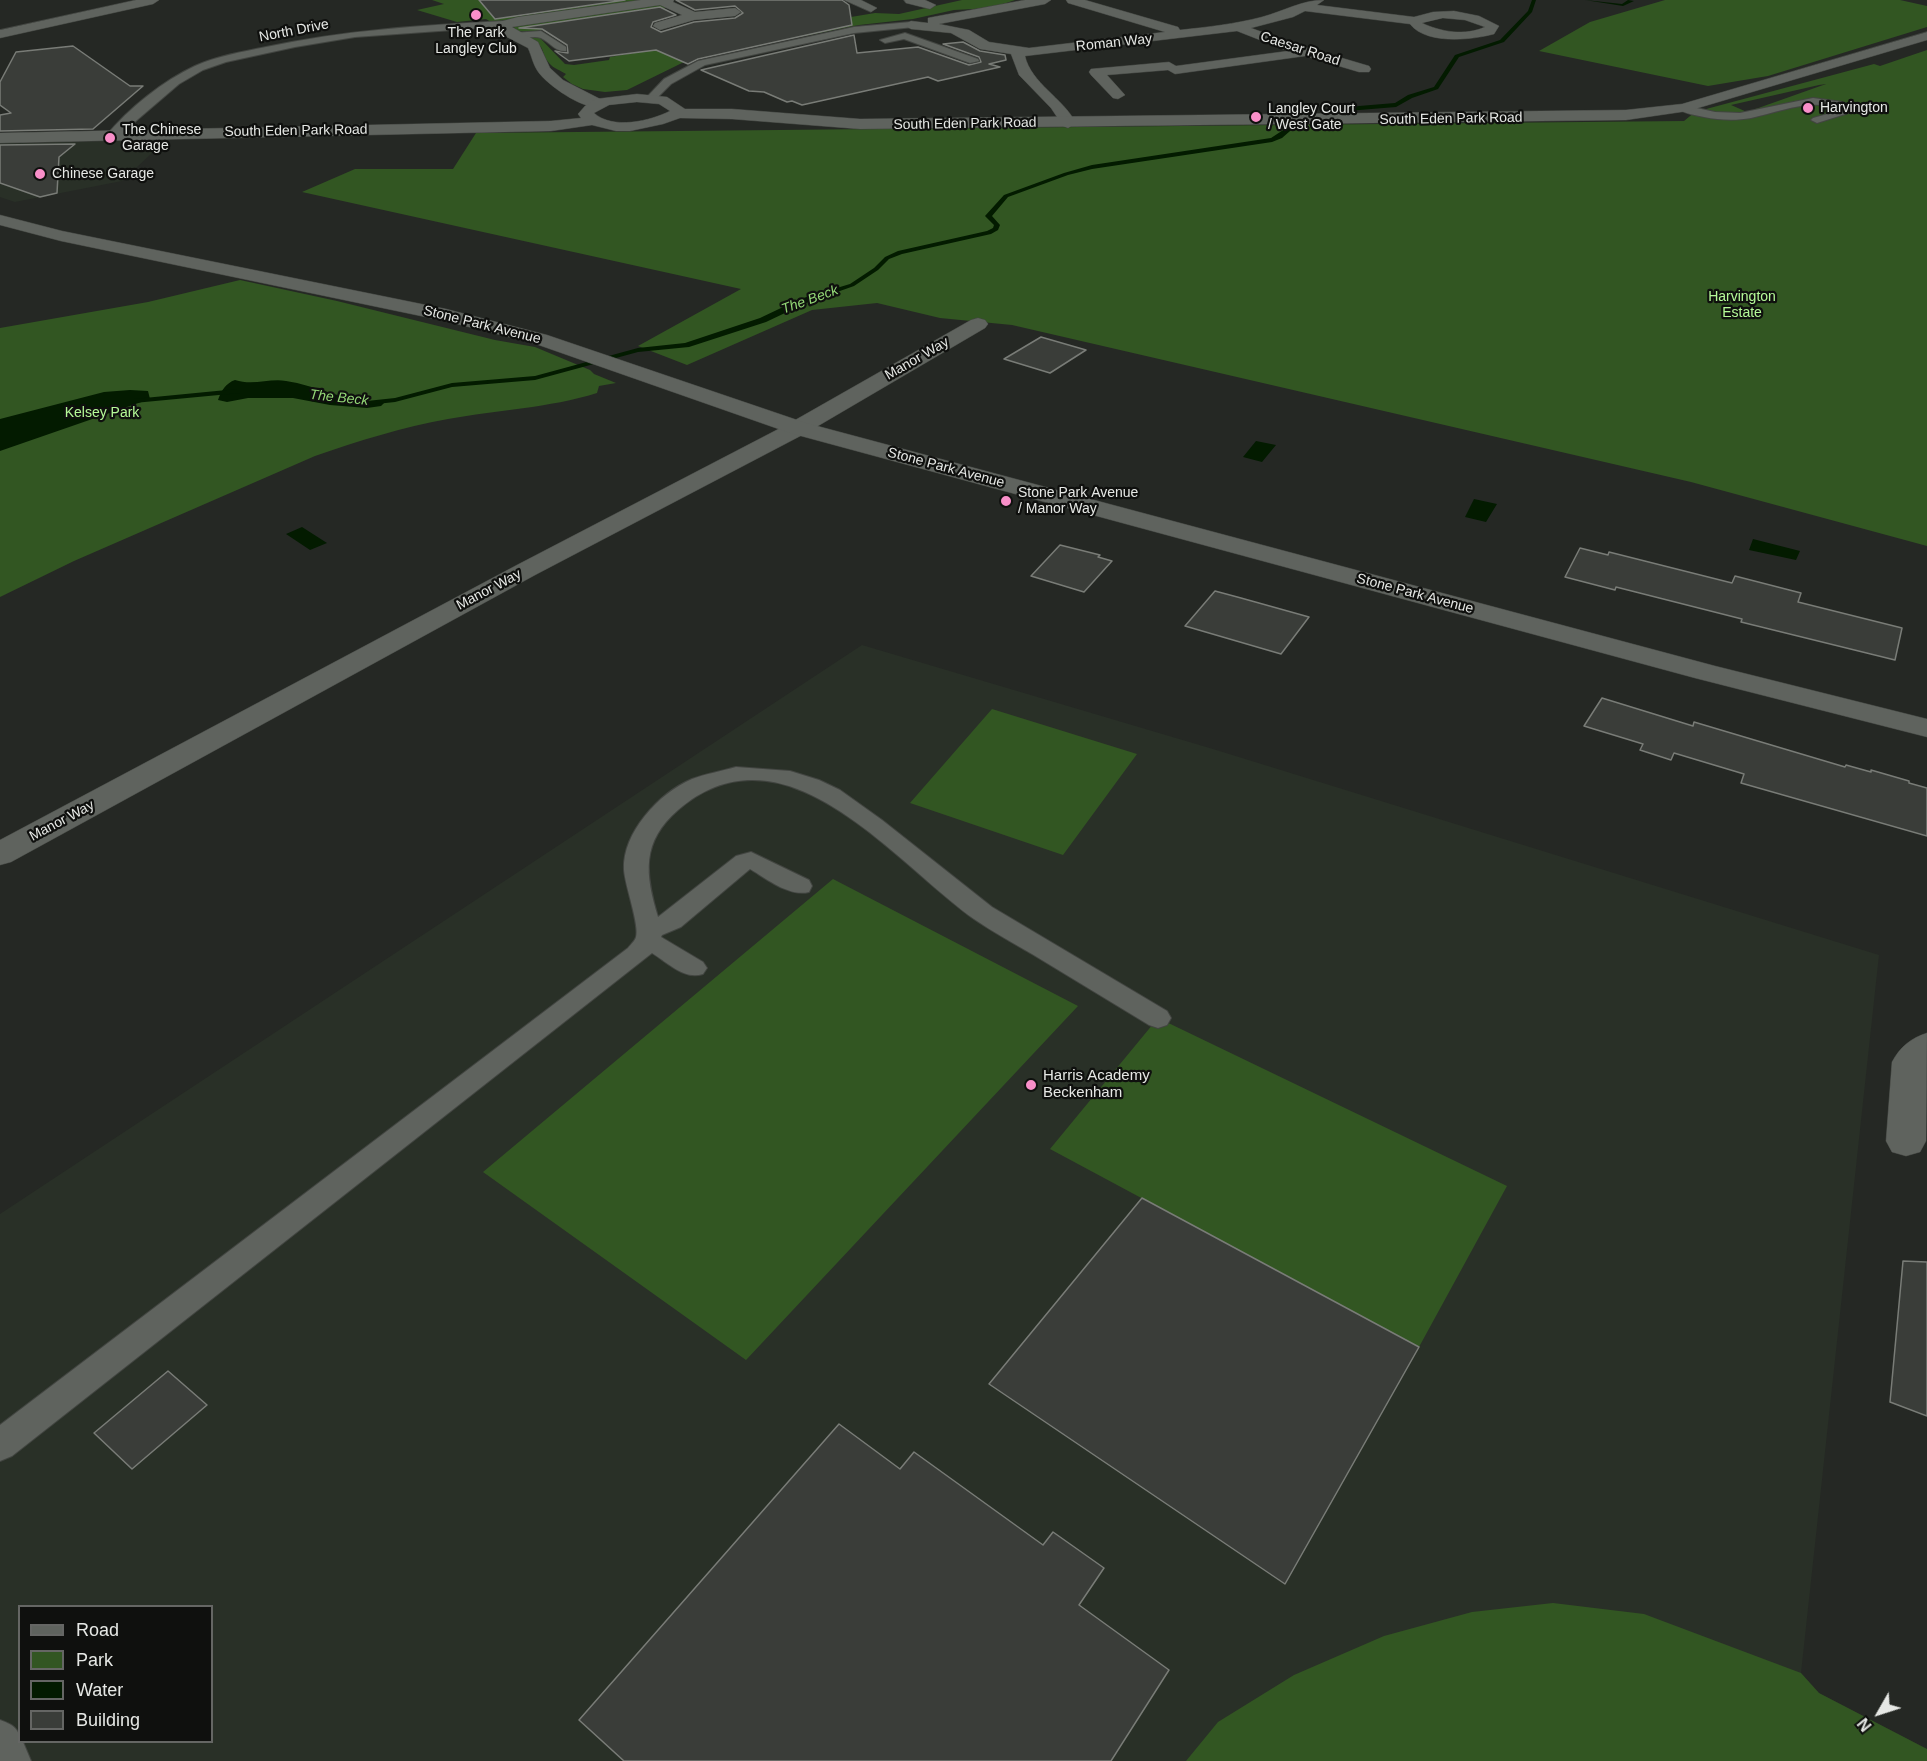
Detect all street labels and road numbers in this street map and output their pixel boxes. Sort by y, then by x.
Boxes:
street label: North Drive [258,16,330,46]
street label: Caesar Road [1258,28,1342,70]
street label: Roman Way [1075,31,1153,55]
street label: South Eden Park Road [1379,109,1523,129]
street label: South Eden Park Road [893,114,1037,134]
street label: South Eden Park Road [224,121,368,141]
street label: Stone Park Avenue [422,302,542,348]
street label: Manor Way [882,334,952,384]
street label: Stone Park Avenue [886,444,1006,492]
street label: Manor Way [454,566,524,614]
street label: Stone Park Avenue [1355,570,1475,618]
street label: Manor Way [27,797,97,845]

